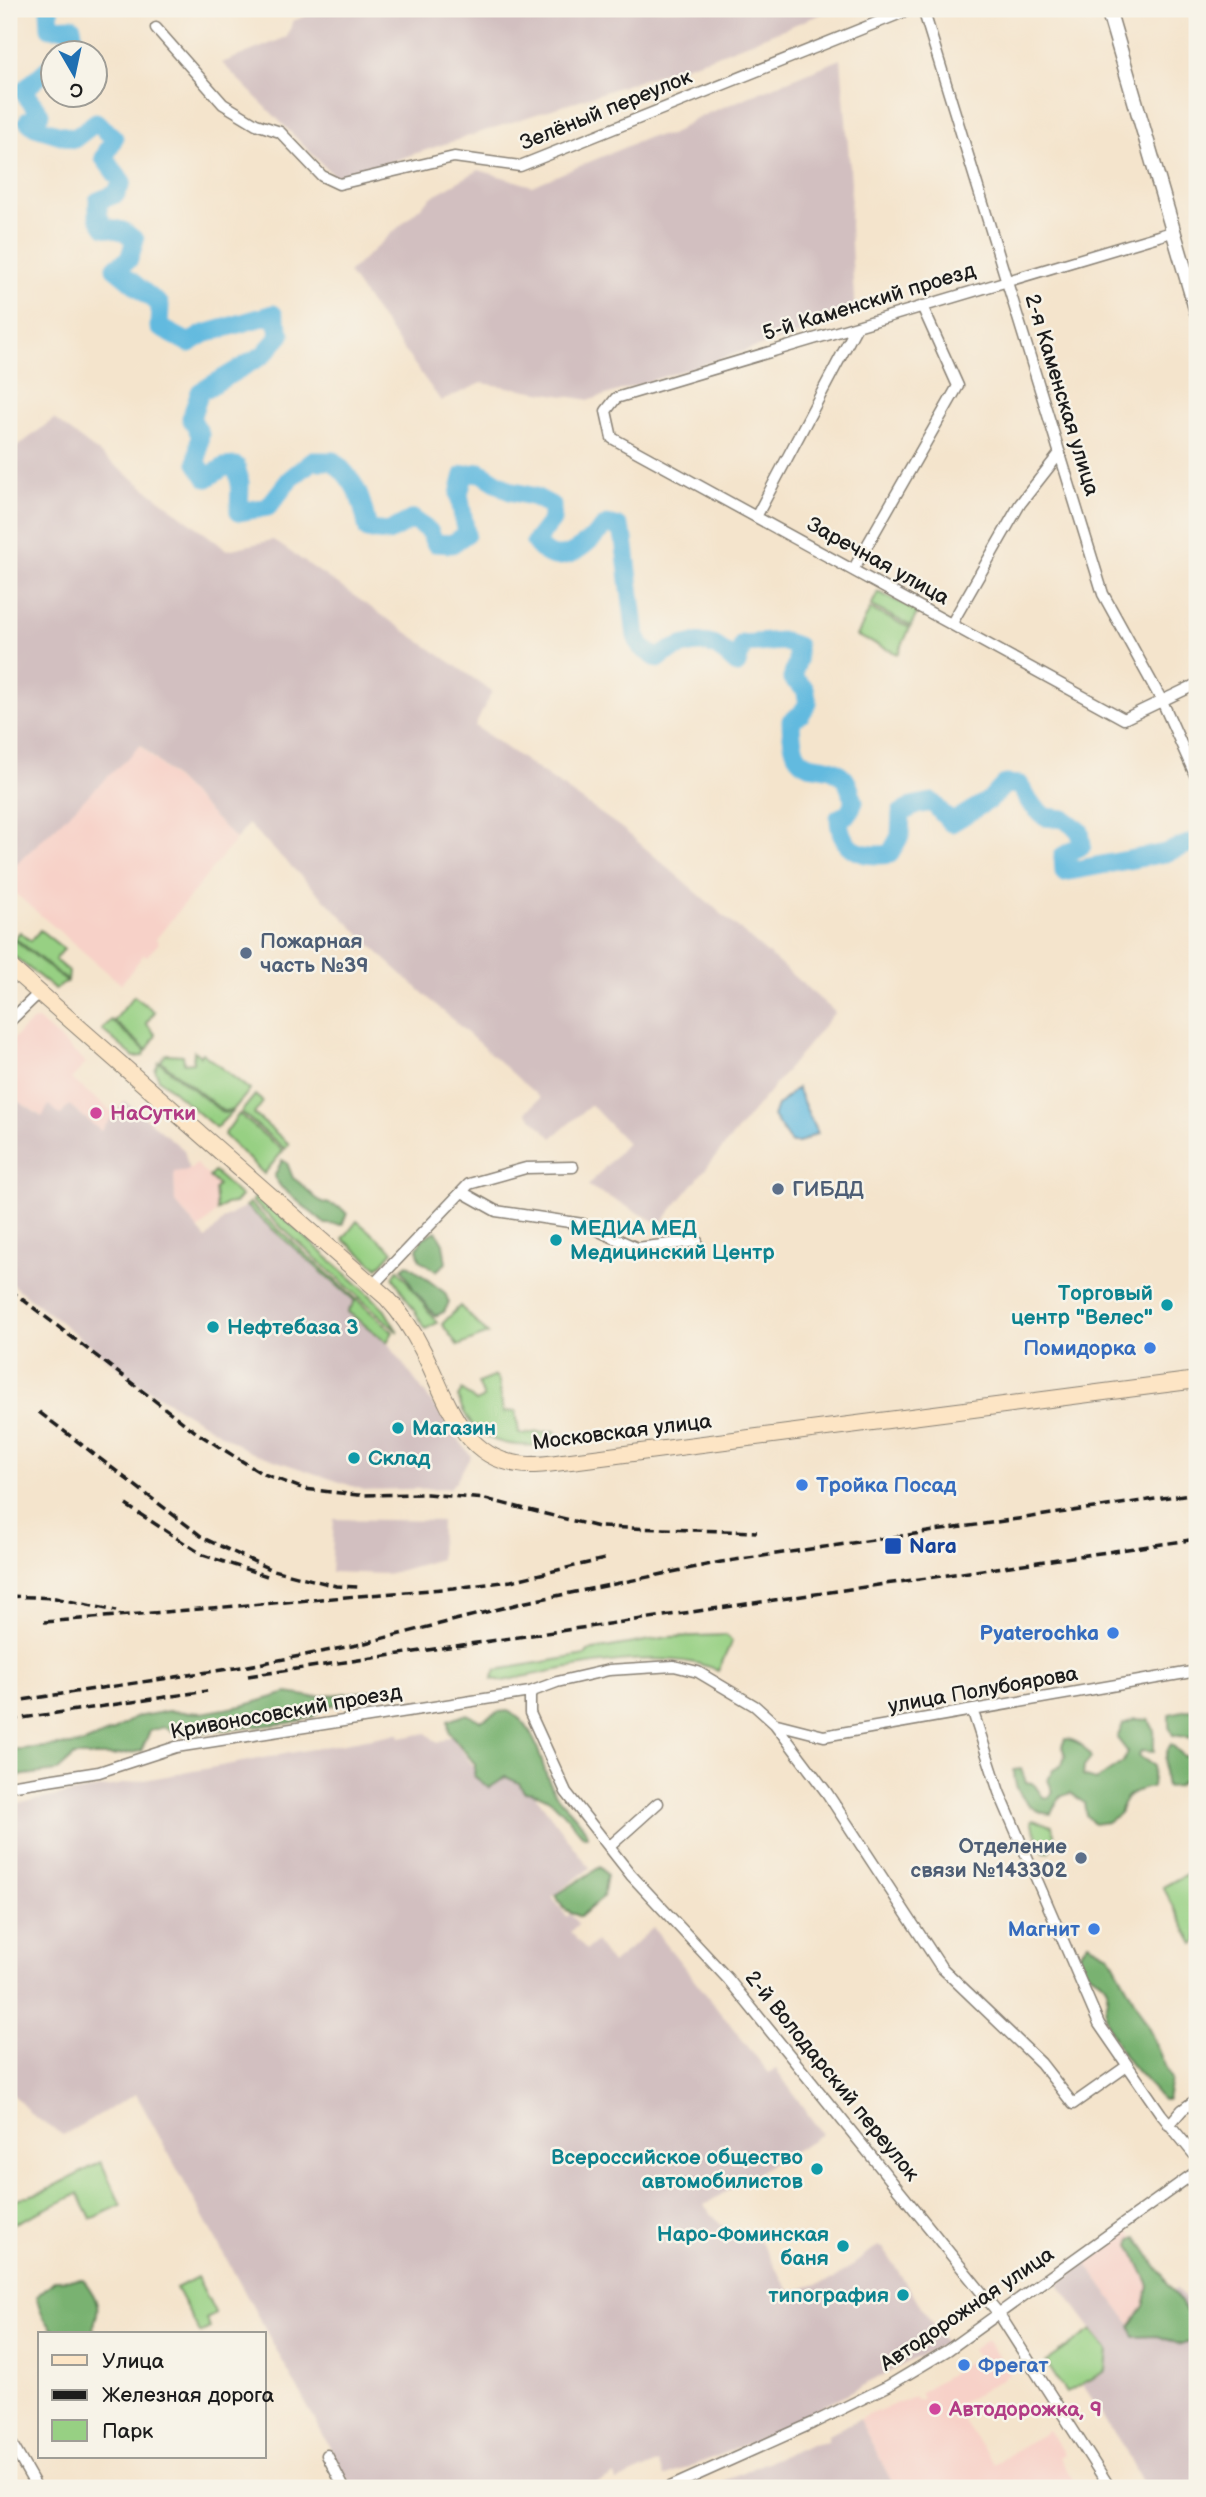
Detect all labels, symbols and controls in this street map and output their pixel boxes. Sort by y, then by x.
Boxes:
north arrow [38,38,108,108]
street label: Зелёный переулок [516,64,696,156]
text: С [68,77,85,102]
street label: 5-й Каменский проезд [760,258,979,346]
street label: 2-я Каменская улица [1019,291,1105,500]
street label: Заречная улица [802,512,954,611]
place label: Пожарная часть №39 [260,929,369,978]
marker: Пожарная часть №39 [238,945,254,961]
place label: НаСутки [110,1101,196,1126]
marker: НаСутки [88,1105,104,1121]
place label: ГИБДД [792,1177,864,1202]
marker: ГИБДД [770,1181,786,1197]
place label: МЕДИА МЕД Медицинский Центр [570,1216,775,1265]
marker: МЕДИА МЕД Медицинский Центр [548,1232,564,1248]
place label: Торговый центр "Велес" [1011,1281,1153,1330]
marker: Торговый центр "Велес" [1159,1297,1175,1313]
place label: Нефтебаза 3 [227,1315,358,1340]
marker: Нефтебаза 3 [205,1319,221,1335]
place label: Помидорка [1023,1336,1137,1361]
marker: Помидорка [1142,1340,1158,1356]
street label: Московская улица [531,1409,714,1455]
place label: Магазин [412,1416,496,1441]
marker: Магазин [390,1420,406,1436]
place label: Склад [368,1446,431,1471]
marker: Склад [346,1450,362,1466]
place label: Тройка Посад [816,1473,957,1498]
marker: Тройка Посад [794,1477,810,1493]
place label: Nara [909,1534,957,1559]
marker: Nara [883,1536,903,1556]
place label: Pyaterochka [980,1621,1099,1646]
marker: Pyaterochka [1105,1625,1121,1641]
street label: улица Полубоярова [886,1661,1080,1719]
street label: Кривоносовский проезд [168,1679,404,1745]
place label: Отделение связи №143302 [911,1834,1067,1883]
marker: Отделение связи №143302 [1073,1850,1089,1866]
place label: Магнит [1008,1917,1080,1942]
marker: Магнит [1086,1921,1102,1937]
street label: 2-й Володарский переулок [739,1966,925,2186]
place label: Всероссийское общество автомобилистов [551,2145,804,2194]
marker: Всероссийское общество автомобилистов [809,2161,825,2177]
place label: Наро-Фоминская баня [657,2222,829,2271]
marker: Наро-Фоминская баня [835,2238,851,2254]
street label: Автодорожная улица [875,2241,1059,2377]
place label: типография [769,2283,889,2308]
marker: типография [895,2287,911,2303]
legend [38,2332,266,2458]
text: Улица [102,2349,165,2374]
place label: Фрегат [978,2353,1048,2378]
marker: Фрегат [956,2357,972,2373]
text: Железная дорога [102,2383,275,2408]
place label: Автодорожка, 9 [948,2397,1102,2422]
marker: Автодорожка, 9 [927,2401,943,2417]
text: Парк [102,2419,153,2444]

